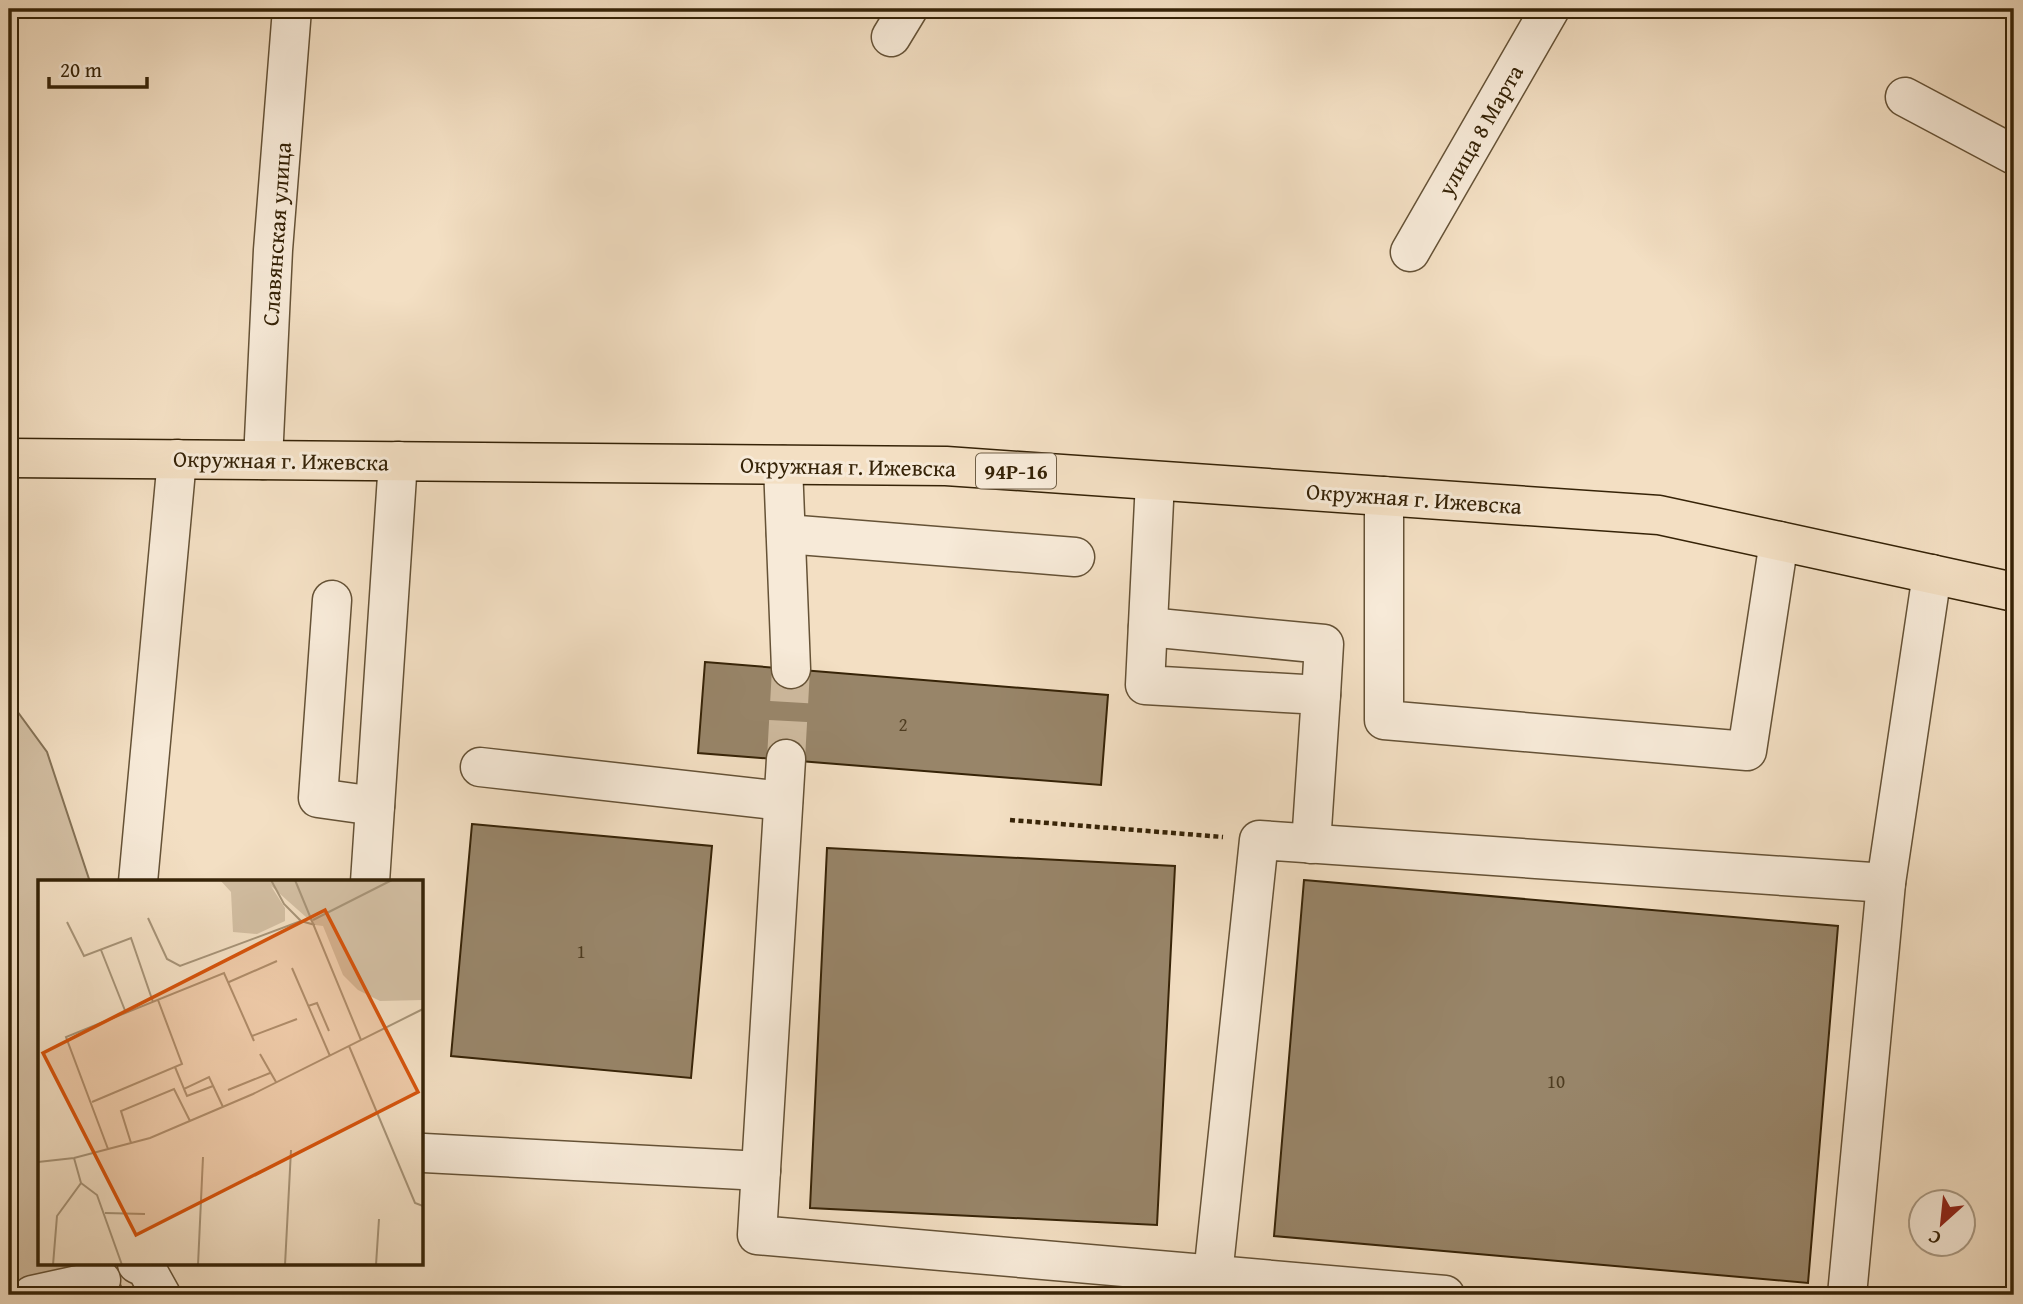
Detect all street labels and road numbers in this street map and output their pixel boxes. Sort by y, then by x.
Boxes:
street label: улица 8 Марта [1429,58,1531,203]
street label: Славянская улица [253,141,299,327]
street label: Окружная г. Ижевска [173,442,389,478]
street label: Окружная г. Ижевска [740,448,956,484]
road number: 94Р-16 [976,454,1056,489]
street label: Окружная г. Ижевска [1305,474,1523,522]

